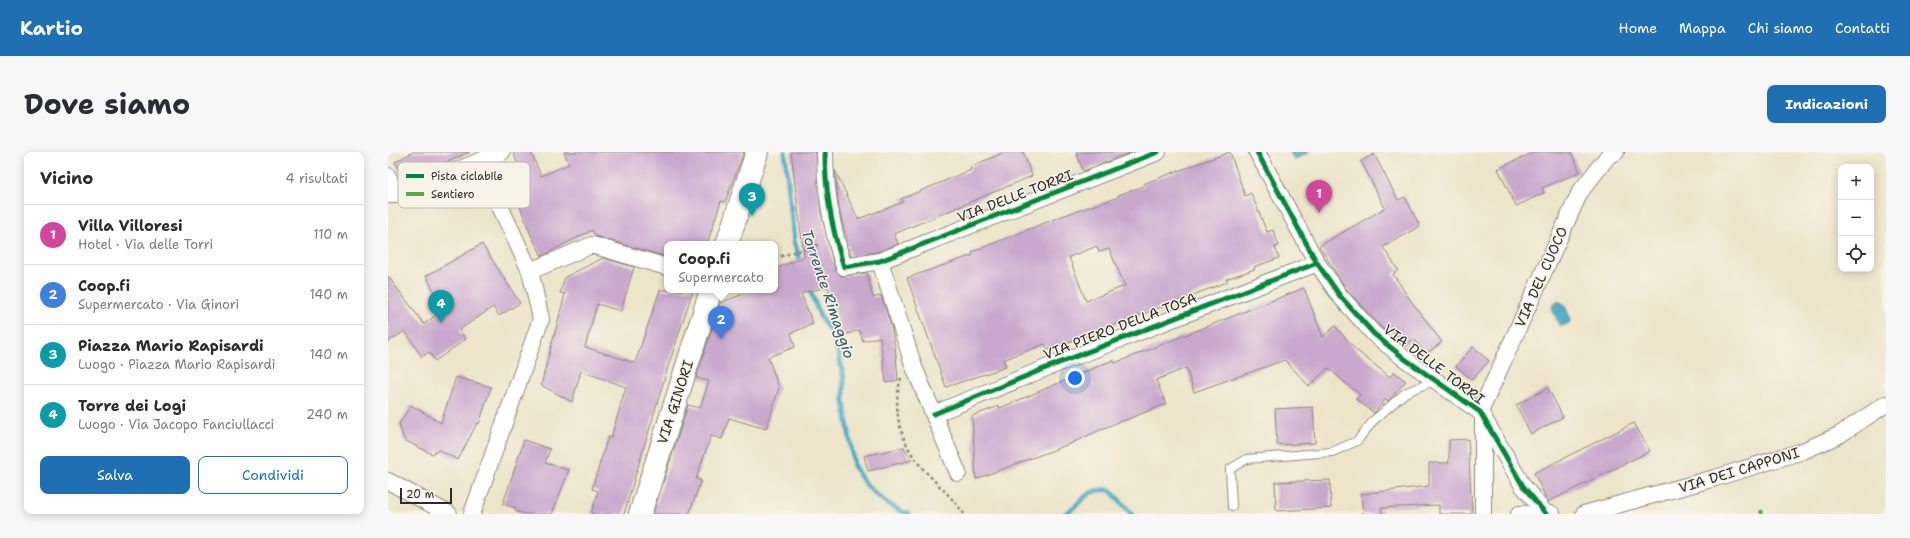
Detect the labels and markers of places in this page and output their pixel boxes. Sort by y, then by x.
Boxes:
pin: 1 [1306,180,1332,213]
pin: 3 [739,183,765,216]
pin: 4 [428,290,454,323]
pin: 2 [708,306,734,339]

